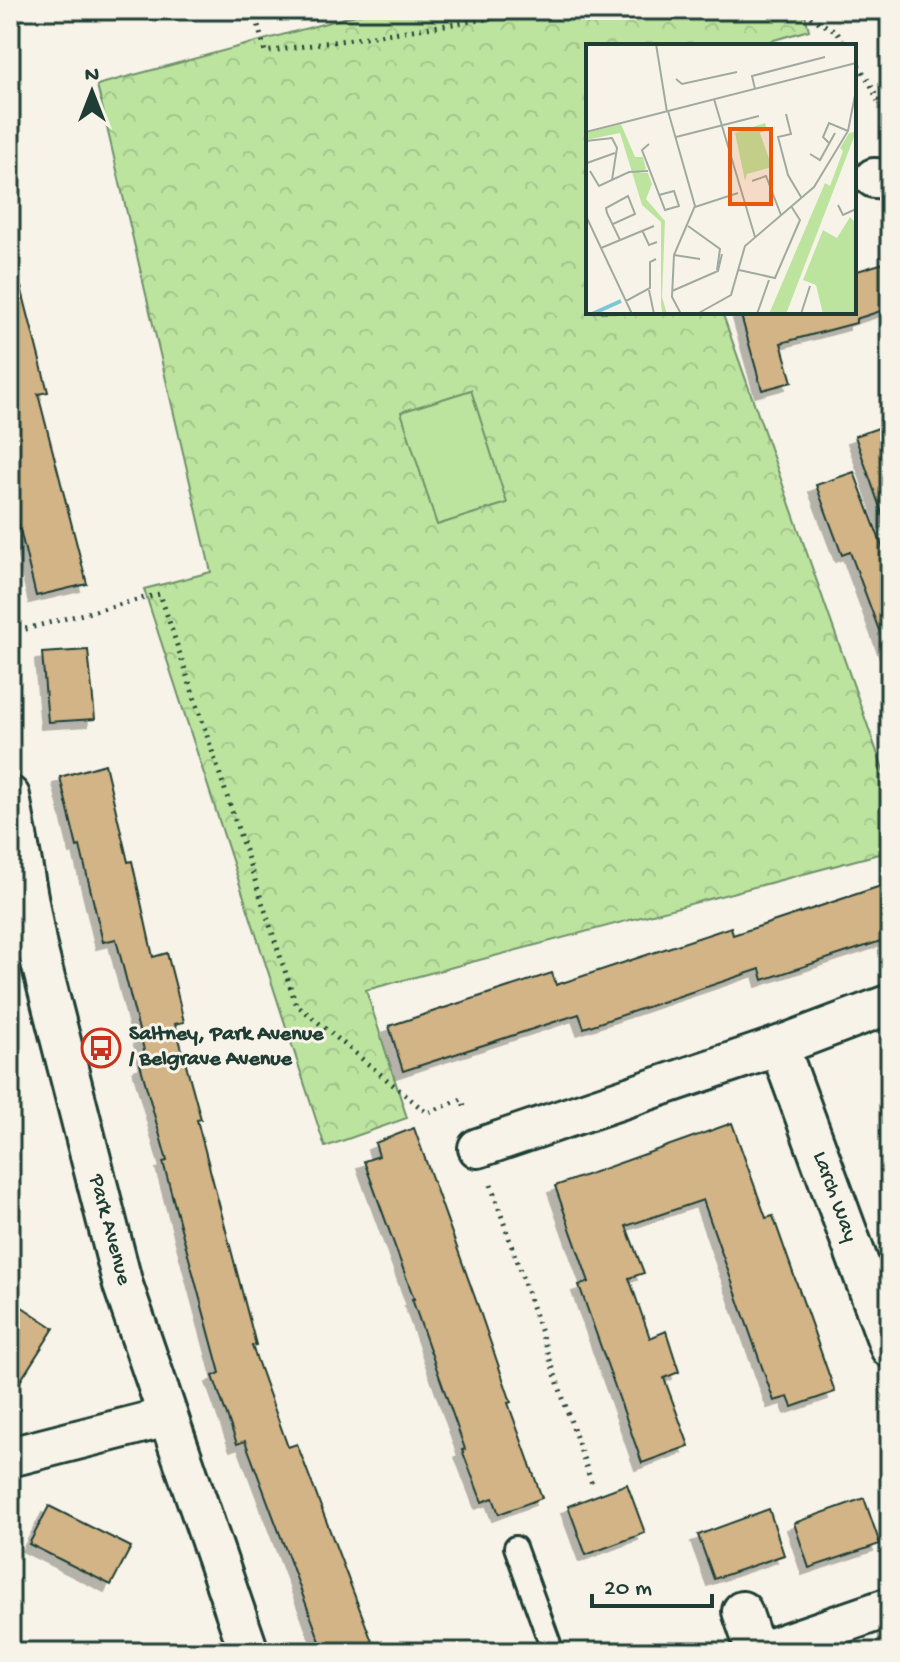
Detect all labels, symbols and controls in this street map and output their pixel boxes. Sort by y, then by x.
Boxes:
inset map [586,44,856,314]
north arrow [52,52,132,132]
text: N [85,63,99,89]
place label: Saltney, Park Avenue / Belgrave Avenue [128,1022,324,1073]
bus stop icon: Saltney, Park Avenue / Belgrave Avenue [80,1027,122,1069]
street label: Larch Way [806,1148,862,1246]
street label: Park Avenue [82,1171,136,1289]
scale bar [592,1558,712,1608]
text: 20 m [604,1575,652,1604]

